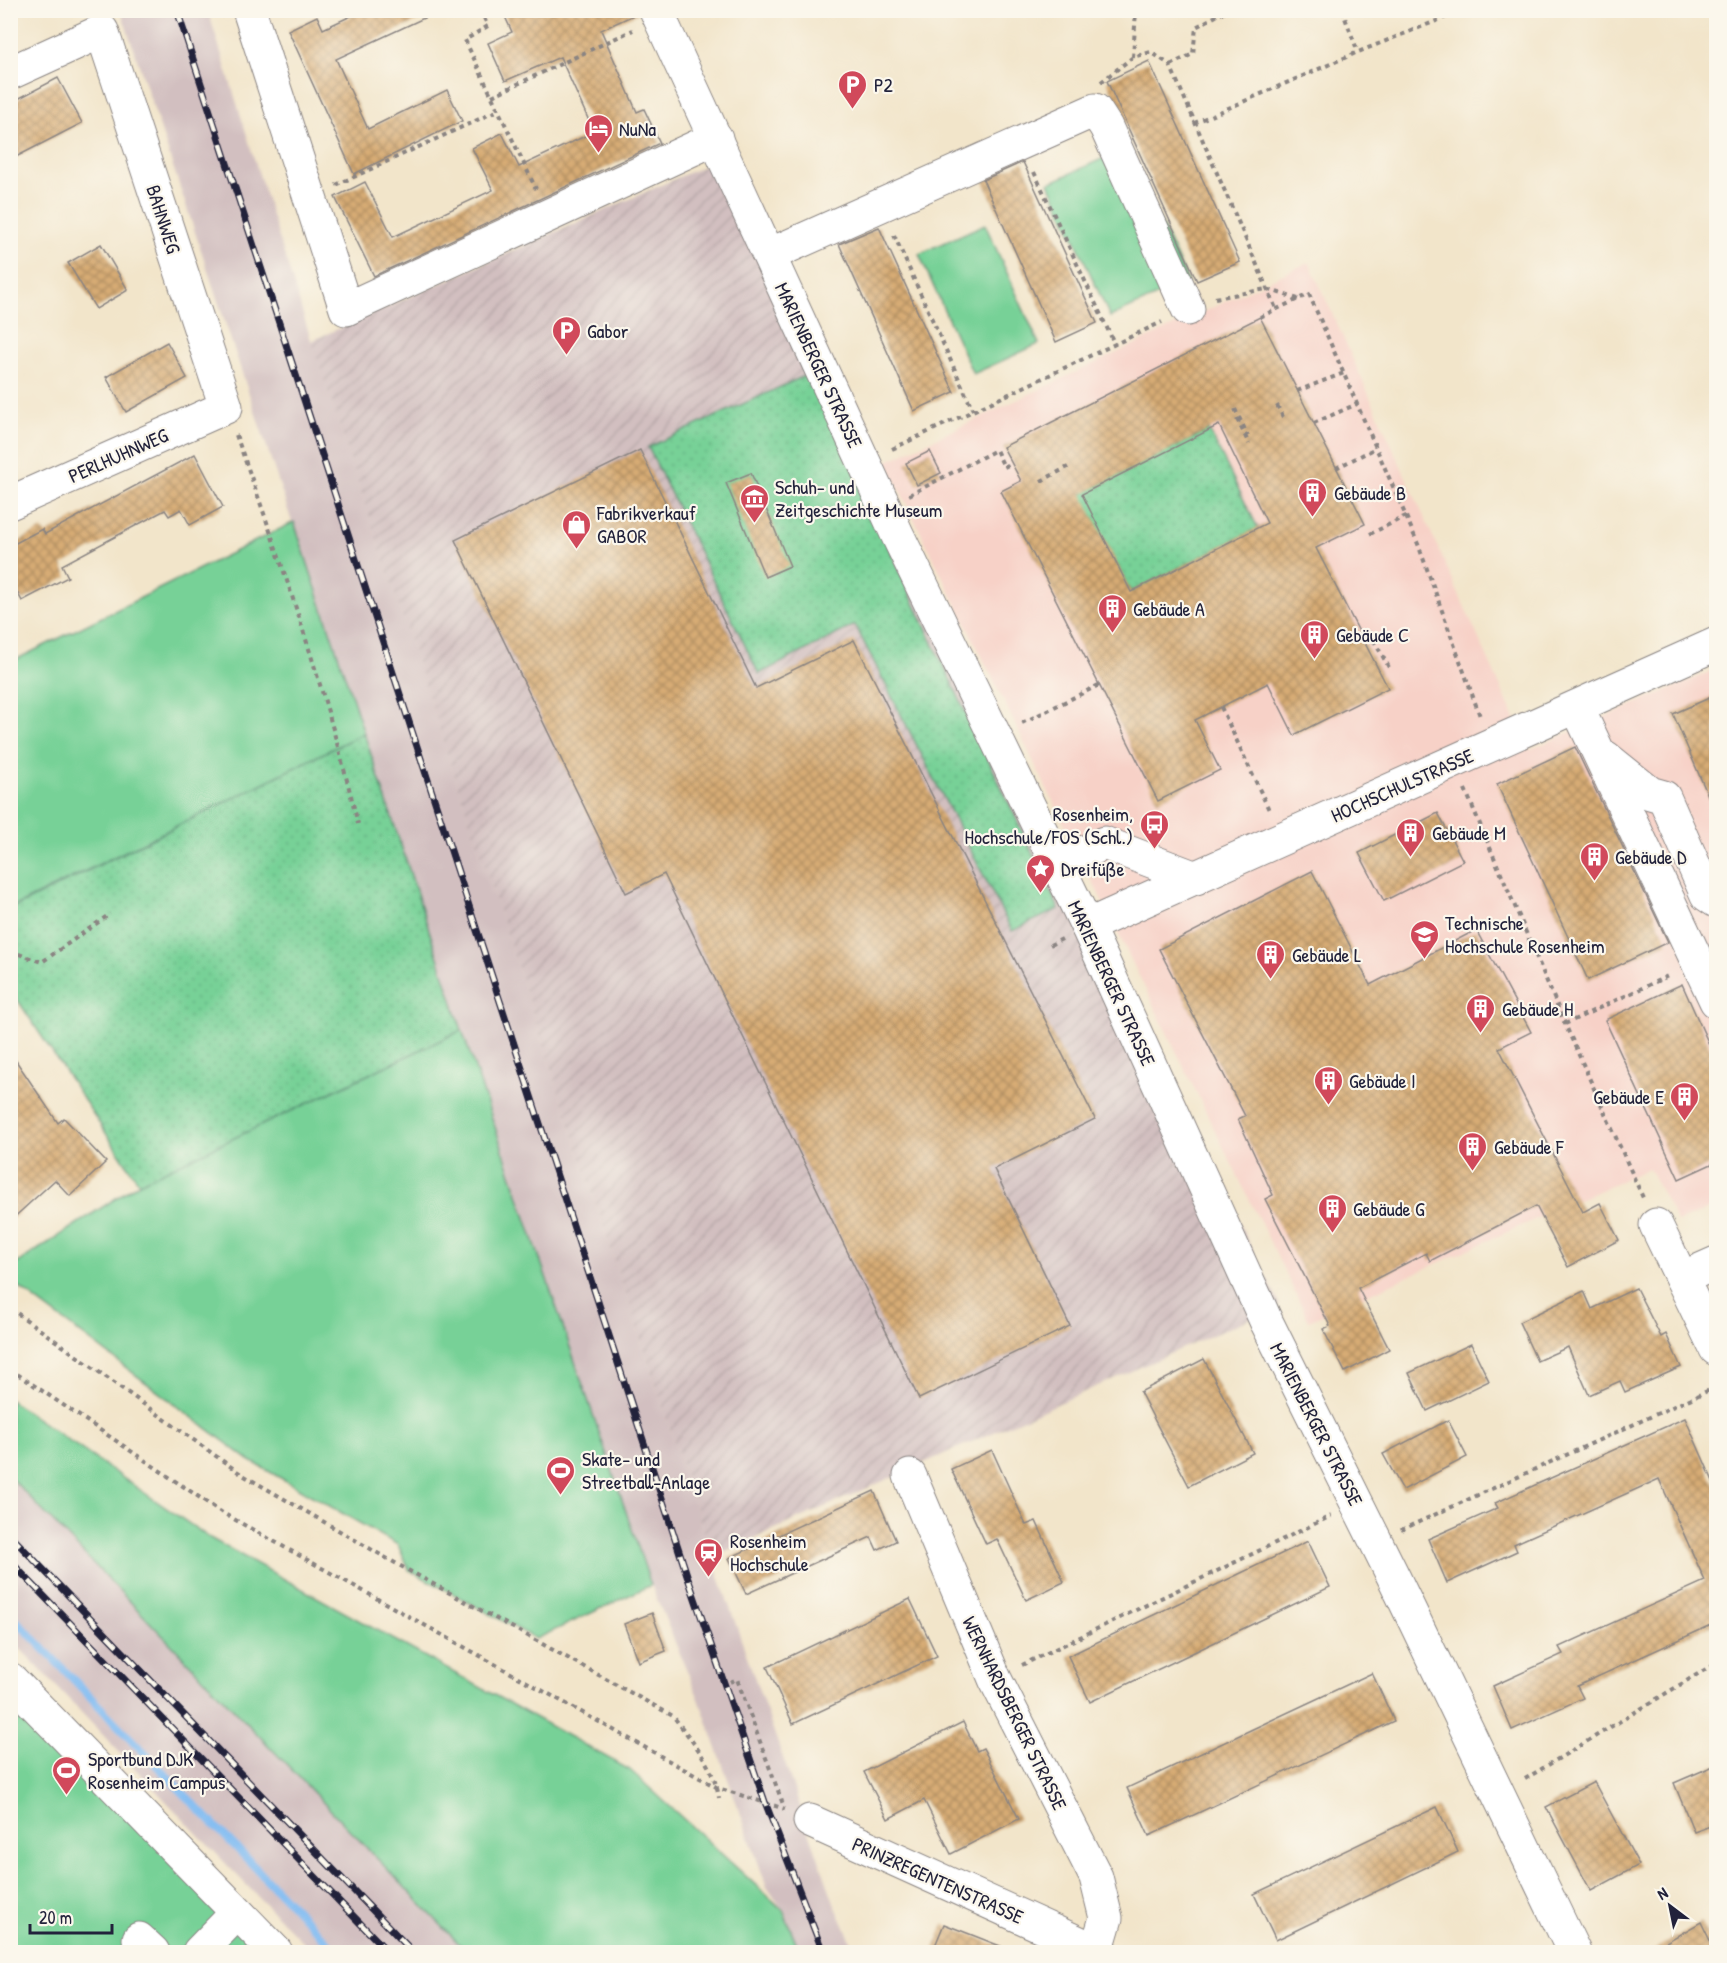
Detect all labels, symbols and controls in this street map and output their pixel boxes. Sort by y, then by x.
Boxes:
parking icon: P2 [837,68,869,110]
place label: P2 [874,71,894,98]
hotel icon: NuNa [582,112,614,154]
place label: NuNa [619,115,656,142]
street label: BAHNWEG [140,181,188,257]
street label: MARIENBERGER STRASSE [769,278,869,452]
parking icon: Gabor [550,314,582,356]
place label: Gabor [587,317,629,344]
street label: PERLHUHNWEG [64,421,172,489]
place label: Schuh- und Zeitgeschichte Museum [775,473,942,523]
building icon: Gebäude B [1297,476,1329,518]
place label: Gebäude B [1334,479,1406,506]
museum icon: Schuh- und Zeitgeschichte Museum [738,482,770,524]
place label: Fabrikverkauf GABOR [596,499,696,549]
shop icon: Fabrikverkauf GABOR [560,508,592,550]
building icon: Gebäude A [1096,592,1128,634]
place label: Gebäude A [1133,595,1205,622]
building icon: Gebäude C [1299,618,1331,660]
place label: Gebäude C [1336,621,1409,648]
street label: HOCHSCHULSTRASSE [1326,741,1478,829]
place label: Rosenheim, Hochschule/FOS (Schl.) [965,800,1133,850]
bus stop icon: Rosenheim, Hochschule/FOS (Schl.) [1138,808,1170,850]
building icon: Gebäude M [1395,816,1427,858]
place label: Gebäude M [1432,819,1506,846]
building icon: Gebäude D [1578,840,1610,882]
place label: Gebäude D [1615,843,1687,870]
place icon: Dreifüße [1024,852,1056,894]
place label: Dreifüße [1061,855,1124,882]
street label: MARIENBERGER STRASSE [1062,896,1162,1070]
place label: Technische Hochschule Rosenheim [1445,909,1605,959]
school or university icon: Technische Hochschule Rosenheim [1408,918,1440,960]
building icon: Gebäude L [1255,938,1287,980]
place label: Gebäude L [1292,941,1361,968]
building icon: Gebäude H [1465,992,1497,1034]
place label: Gebäude H [1502,995,1573,1022]
building icon: Gebäude I [1312,1064,1344,1106]
place label: Gebäude I [1349,1067,1416,1094]
building icon: Gebäude E [1669,1080,1701,1122]
place label: Gebäude E [1593,1083,1664,1110]
building icon: Gebäude F [1457,1130,1489,1172]
place label: Gebäude F [1494,1133,1564,1160]
building icon: Gebäude G [1316,1192,1348,1234]
place label: Gebäude G [1353,1195,1425,1222]
street label: MARIENBERGER STRASSE [1264,1338,1370,1510]
place label: Skate- und Streetball-Anlage [582,1445,710,1495]
sports icon: Skate- und Streetball-Anlage [545,1454,577,1496]
place label: Rosenheim Hochschule [730,1527,809,1577]
station icon: Rosenheim Hochschule [693,1536,725,1578]
street label: WERNHARDSBERGER STRASSE [956,1612,1074,1815]
place label: Sportbund DJK Rosenheim Campus [88,1745,226,1795]
sports icon: Sportbund DJK Rosenheim Campus [51,1754,83,1796]
street label: PRINZREGENTENSTRASSE [848,1830,1028,1930]
north arrow [1640,1876,1700,1936]
text: N [1653,1881,1672,1905]
scale bar [30,1897,112,1935]
text: 20 m [39,1905,72,1930]

